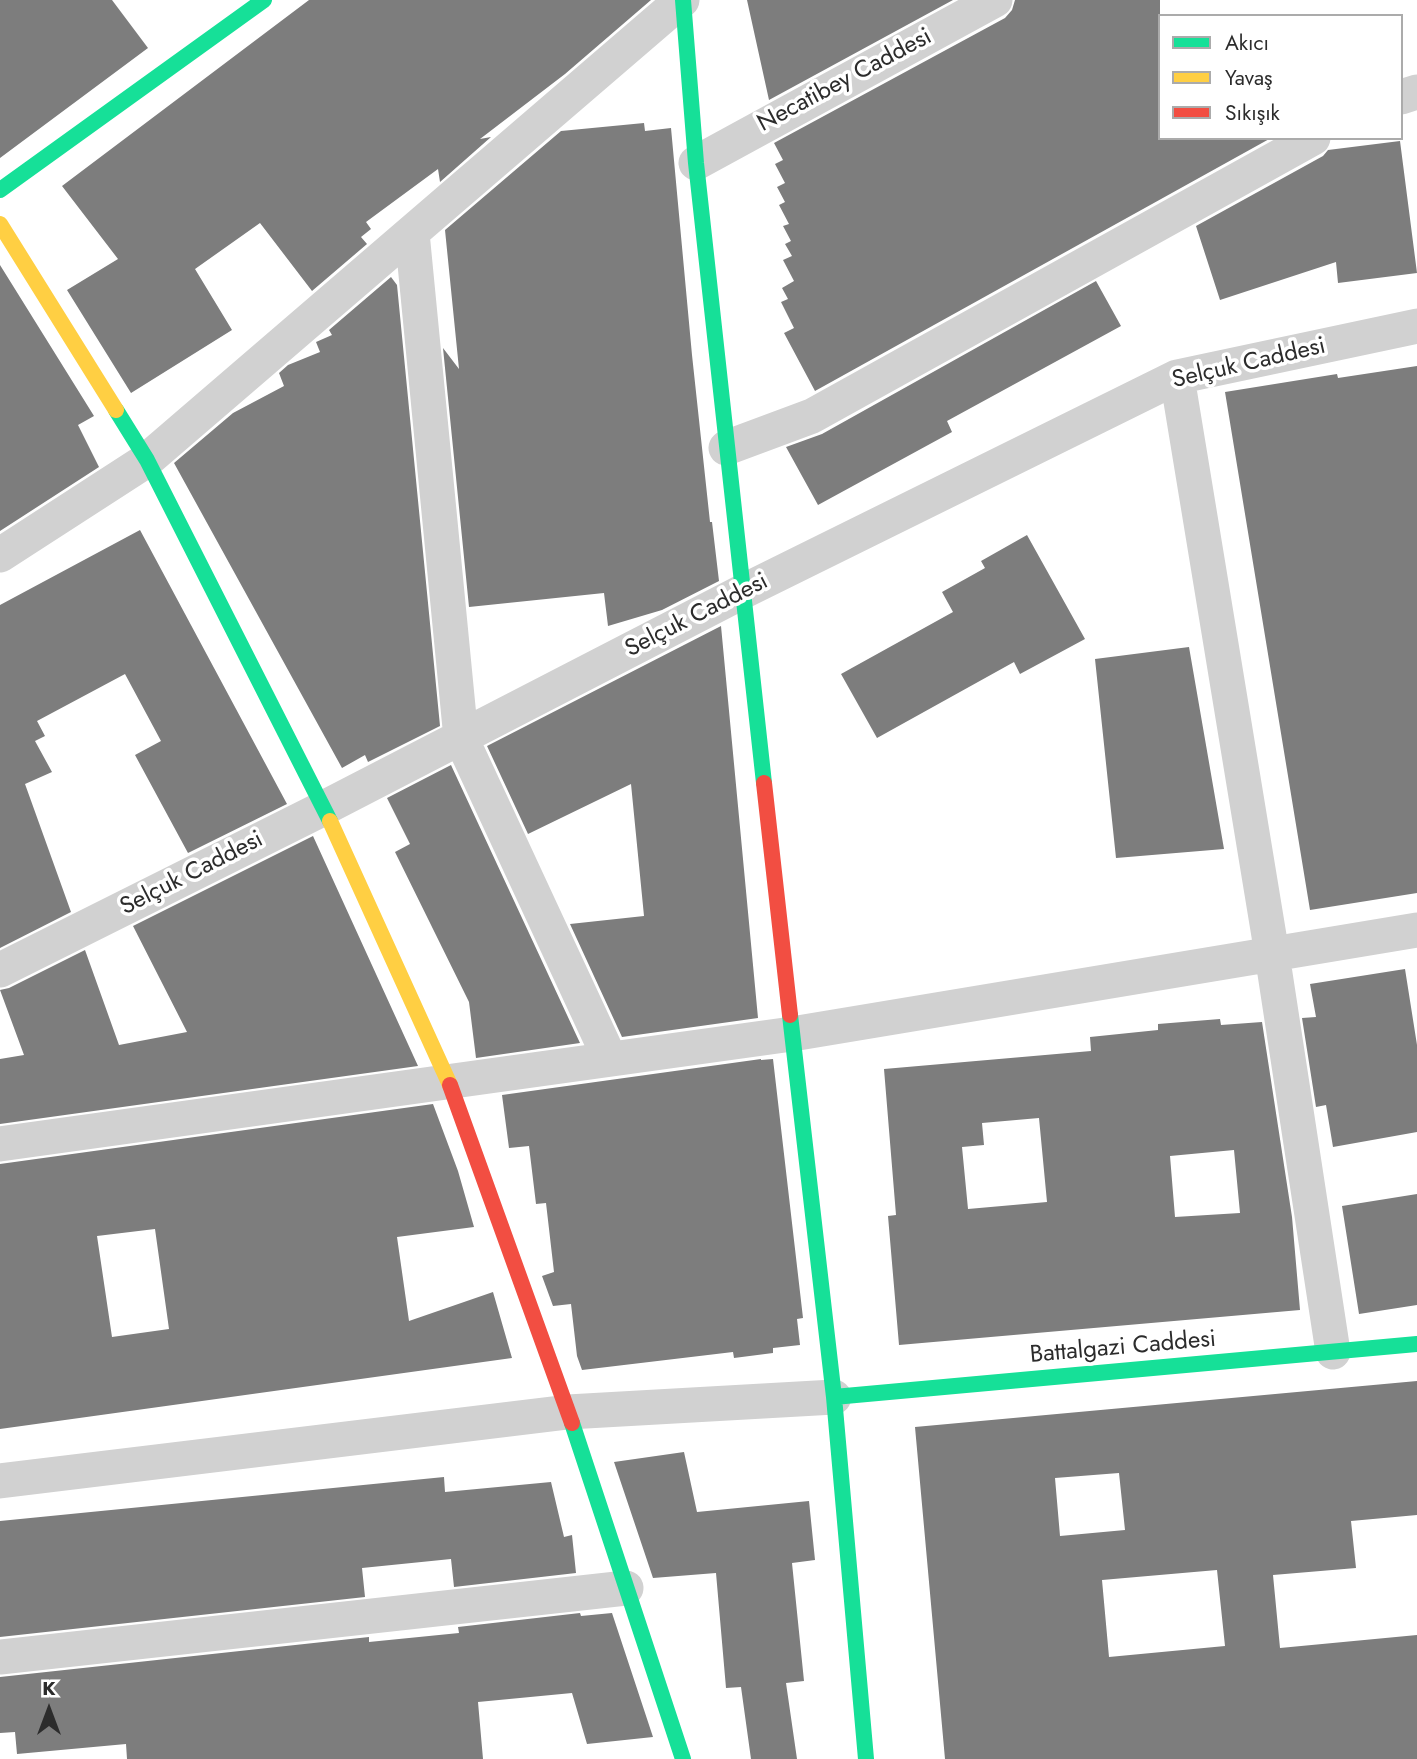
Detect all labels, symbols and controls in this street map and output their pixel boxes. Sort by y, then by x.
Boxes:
legend [1158,14,1403,140]
street label: Necatibey Caddesi [753,23,937,139]
text: Akıcı [1225,28,1269,58]
text: Yavaş [1225,63,1272,93]
text: Sıkışık [1225,98,1280,128]
street label: Selçuk Caddesi [1170,332,1328,396]
street label: Selçuk Caddesi [621,568,773,664]
street label: Selçuk Caddesi [116,826,268,922]
street label: Battalgazi Caddesi [1029,1326,1217,1370]
north arrow [14,1675,84,1745]
text: K [42,1675,56,1702]

